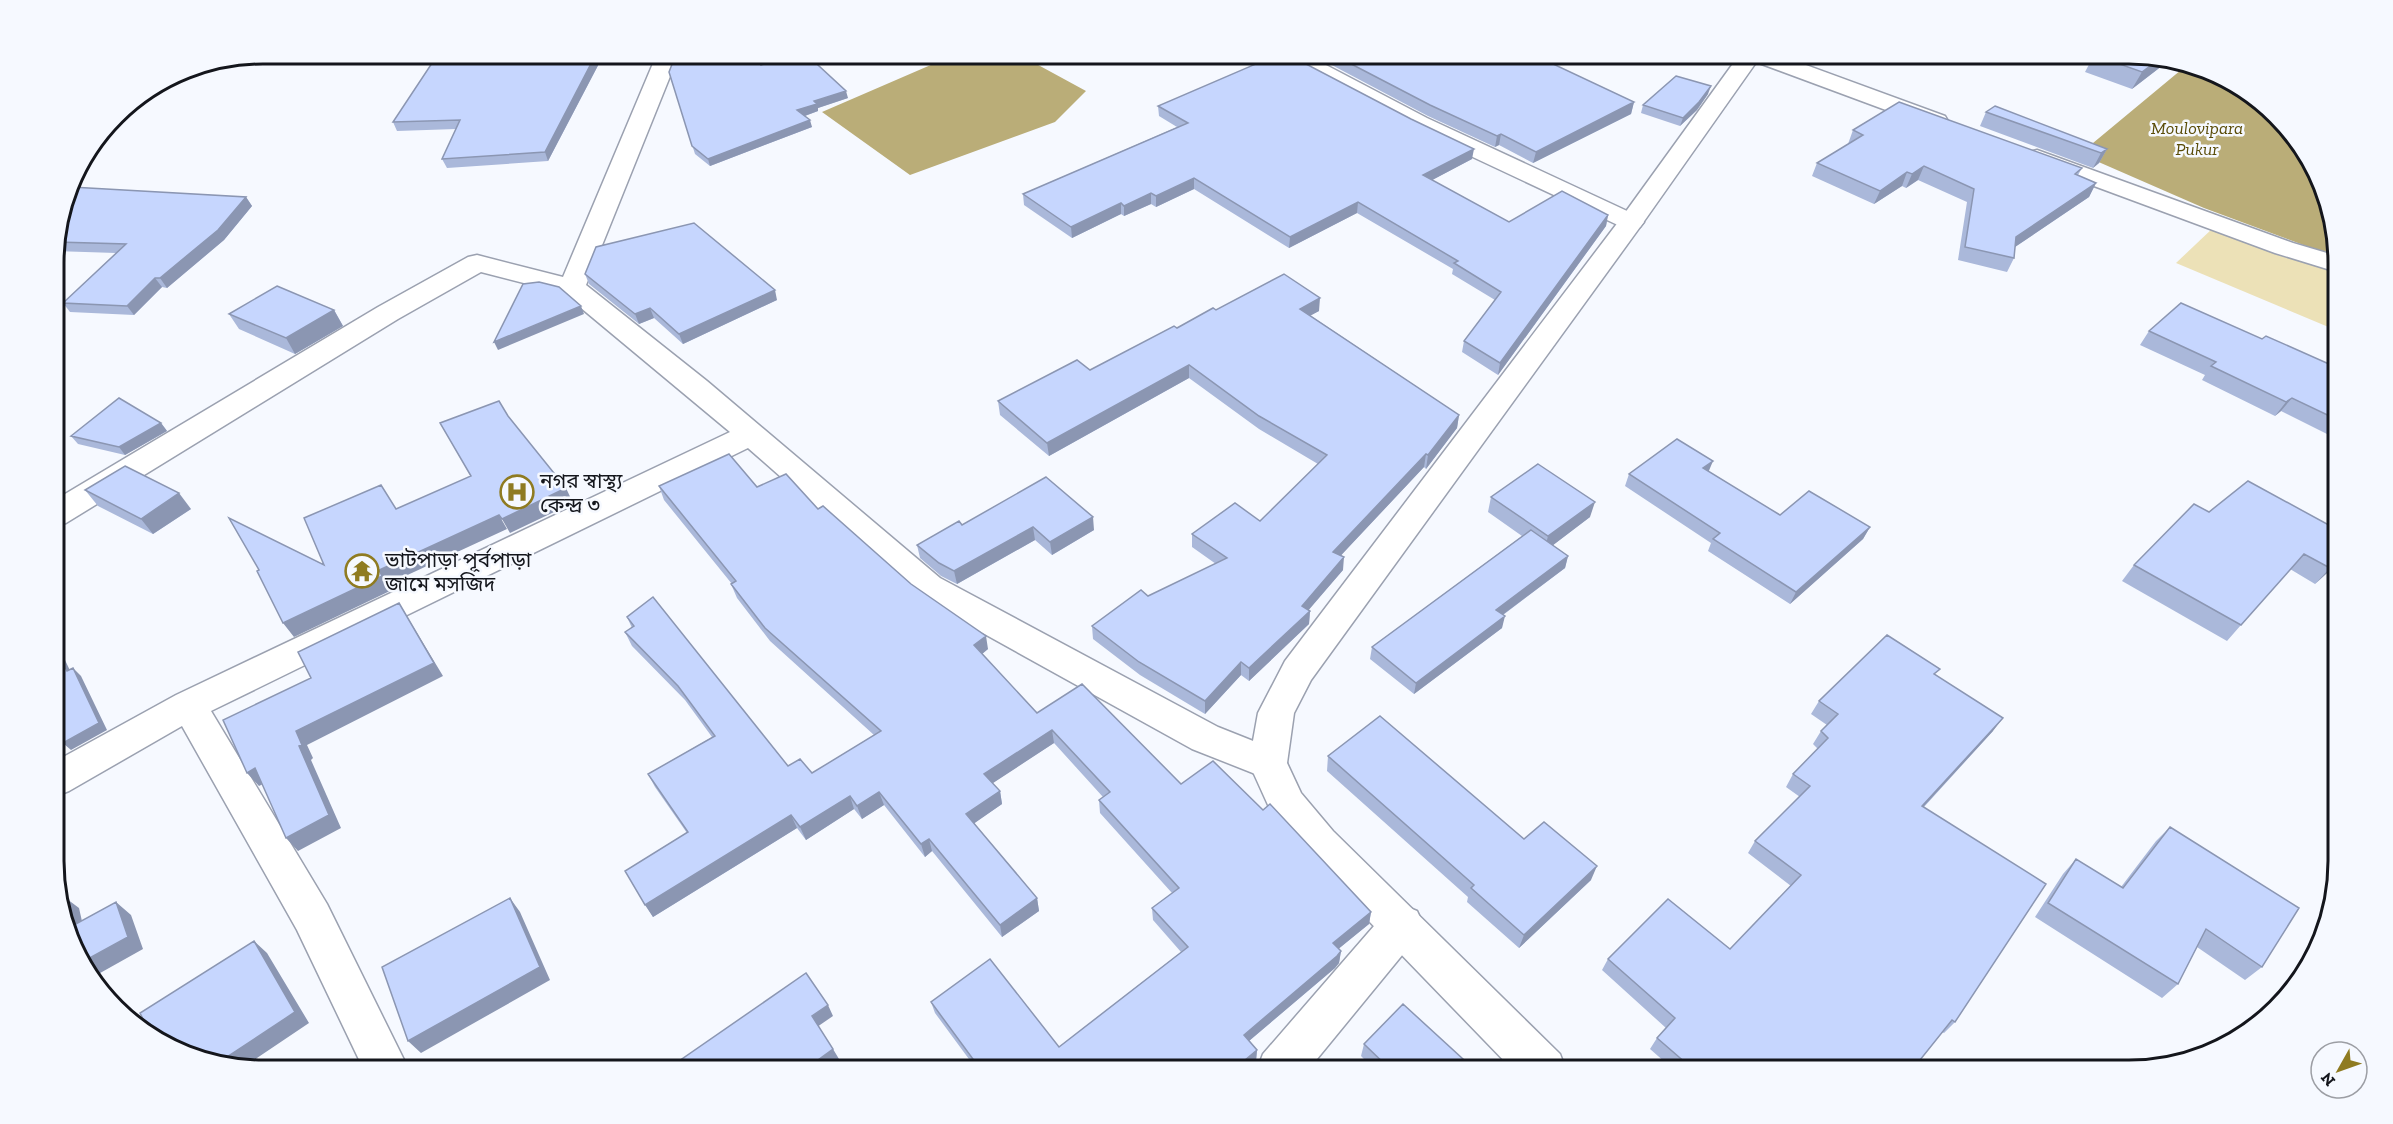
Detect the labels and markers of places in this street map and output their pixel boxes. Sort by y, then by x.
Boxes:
place label: নগর স্বাস্থ্য কেন্দ্র ৩ [539,468,623,517]
hospital icon: নগর স্বাস্থ্য কেন্দ্র ৩ [499,474,535,510]
place label: ভাটপাড়া পূর্বপাড়া জামে মসজিদ [384,547,532,596]
temple icon: ভাটপাড়া পূর্বপাড়া জামে মসজিদ [344,553,380,589]

